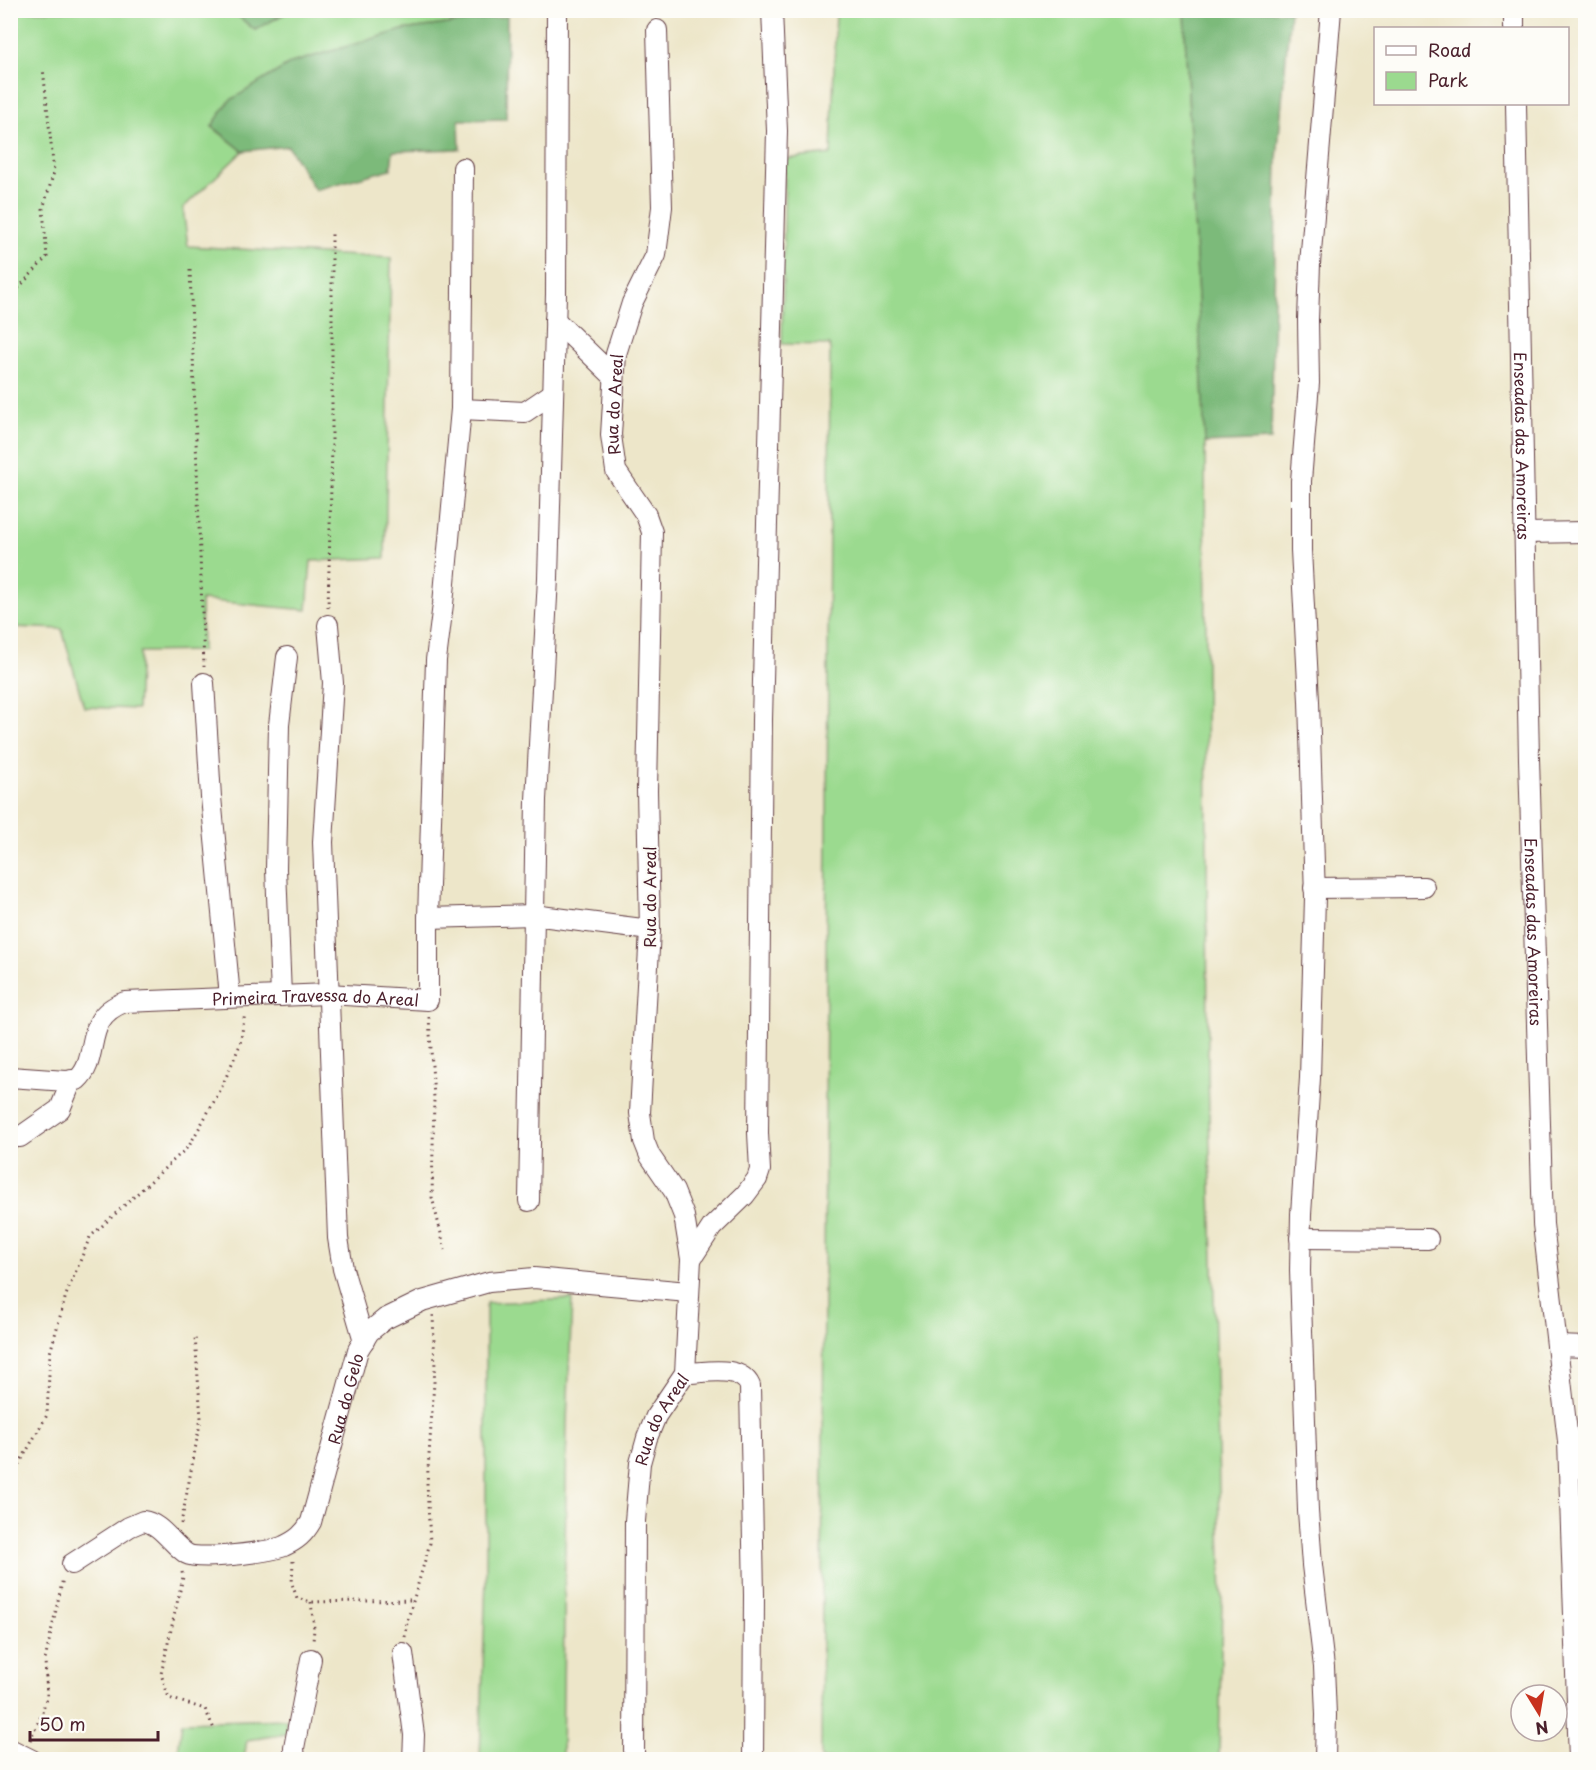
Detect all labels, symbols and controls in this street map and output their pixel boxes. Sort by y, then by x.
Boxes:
legend [1374,27,1569,105]
text: Road [1428,36,1472,63]
text: Park [1428,66,1468,93]
street label: Enseadas das Amoreiras [1509,352,1537,540]
street label: Rua do Areal [599,353,628,457]
street label: Enseadas das Amoreiras [1519,837,1549,1026]
street label: Rua do Areal [637,846,661,948]
street label: Primeira Travessa do Areal [211,982,420,1011]
street label: Rua do Gelo [321,1350,369,1447]
street label: Rua do Areal [628,1368,694,1468]
north arrow [1509,1683,1569,1743]
scale bar [30,1704,158,1742]
text: 50 m [39,1710,86,1737]
text: N [1534,1716,1551,1742]

